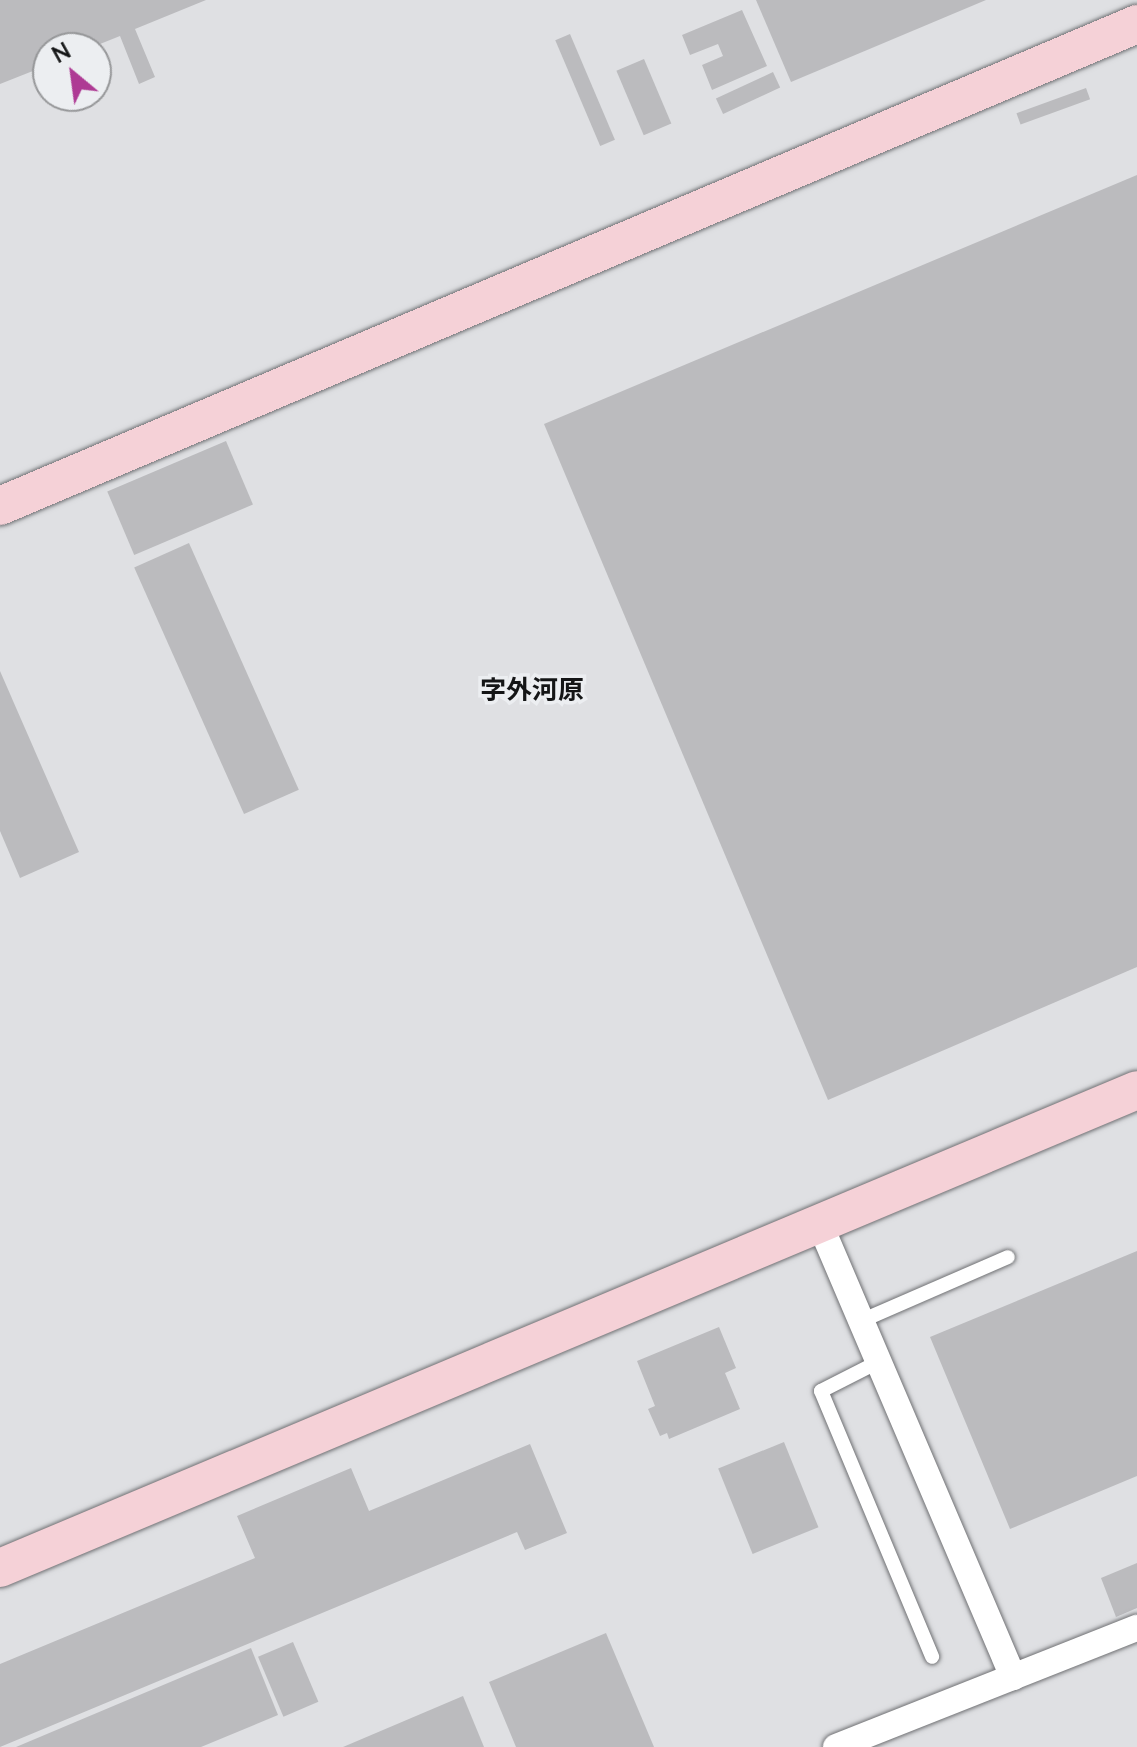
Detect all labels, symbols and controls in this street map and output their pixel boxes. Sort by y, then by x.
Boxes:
north arrow [32,32,112,112]
text: N [47,36,75,68]
district label: 字外河原 [480,674,584,706]

